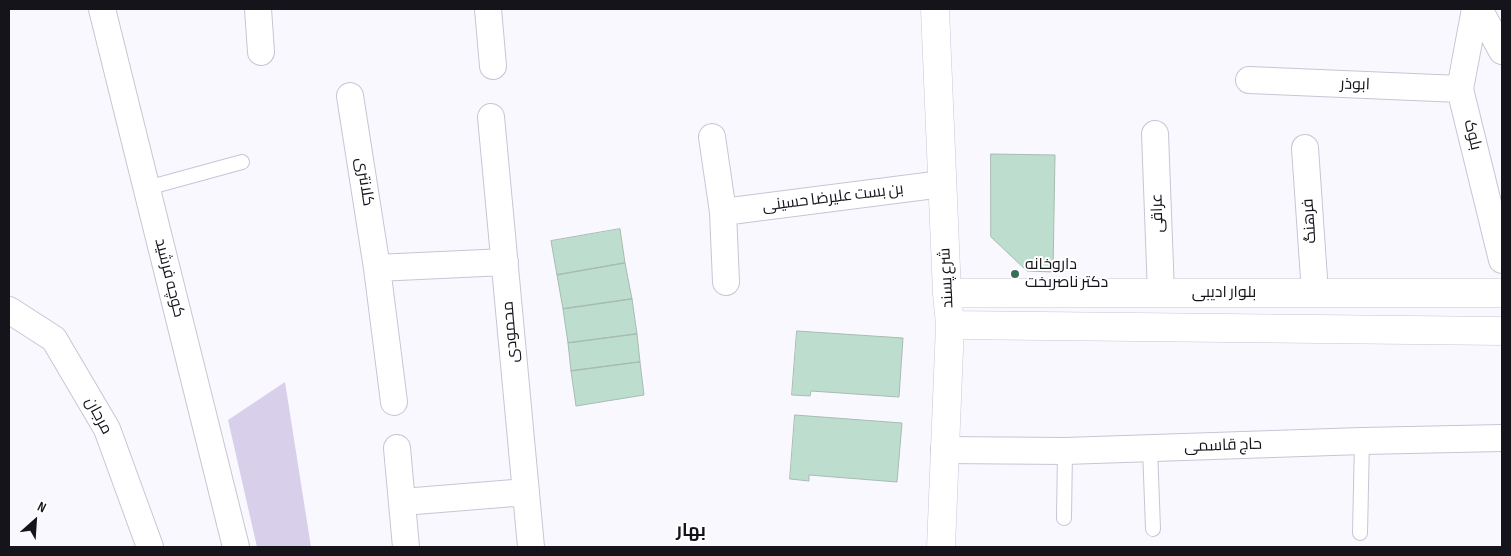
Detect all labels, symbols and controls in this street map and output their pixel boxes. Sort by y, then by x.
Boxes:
street label: ابوذر [1340,75,1370,95]
street label: بلوک [1459,118,1485,152]
street label: کلانتری [351,156,377,208]
street label: بن بست علیرضا حسینی [761,180,905,216]
street label: عراقی [1148,193,1168,233]
street label: فرهنگ [1299,198,1321,244]
street label: كوچه فرشيد [150,236,188,320]
street label: شرع پسند [936,247,958,309]
place label: داروخانه دکتر ناصربخت [1025,255,1108,293]
marker: داروخانه دکتر ناصربخت [1009,268,1021,280]
street label: بلوار ادیبی [1192,283,1256,303]
street label: محمودی [499,300,523,364]
street label: مرجان [80,394,116,438]
street label: حاج قاسمی [1184,435,1262,457]
north arrow [10,496,60,546]
text: N [35,498,49,516]
district label: بهار [676,520,706,542]

